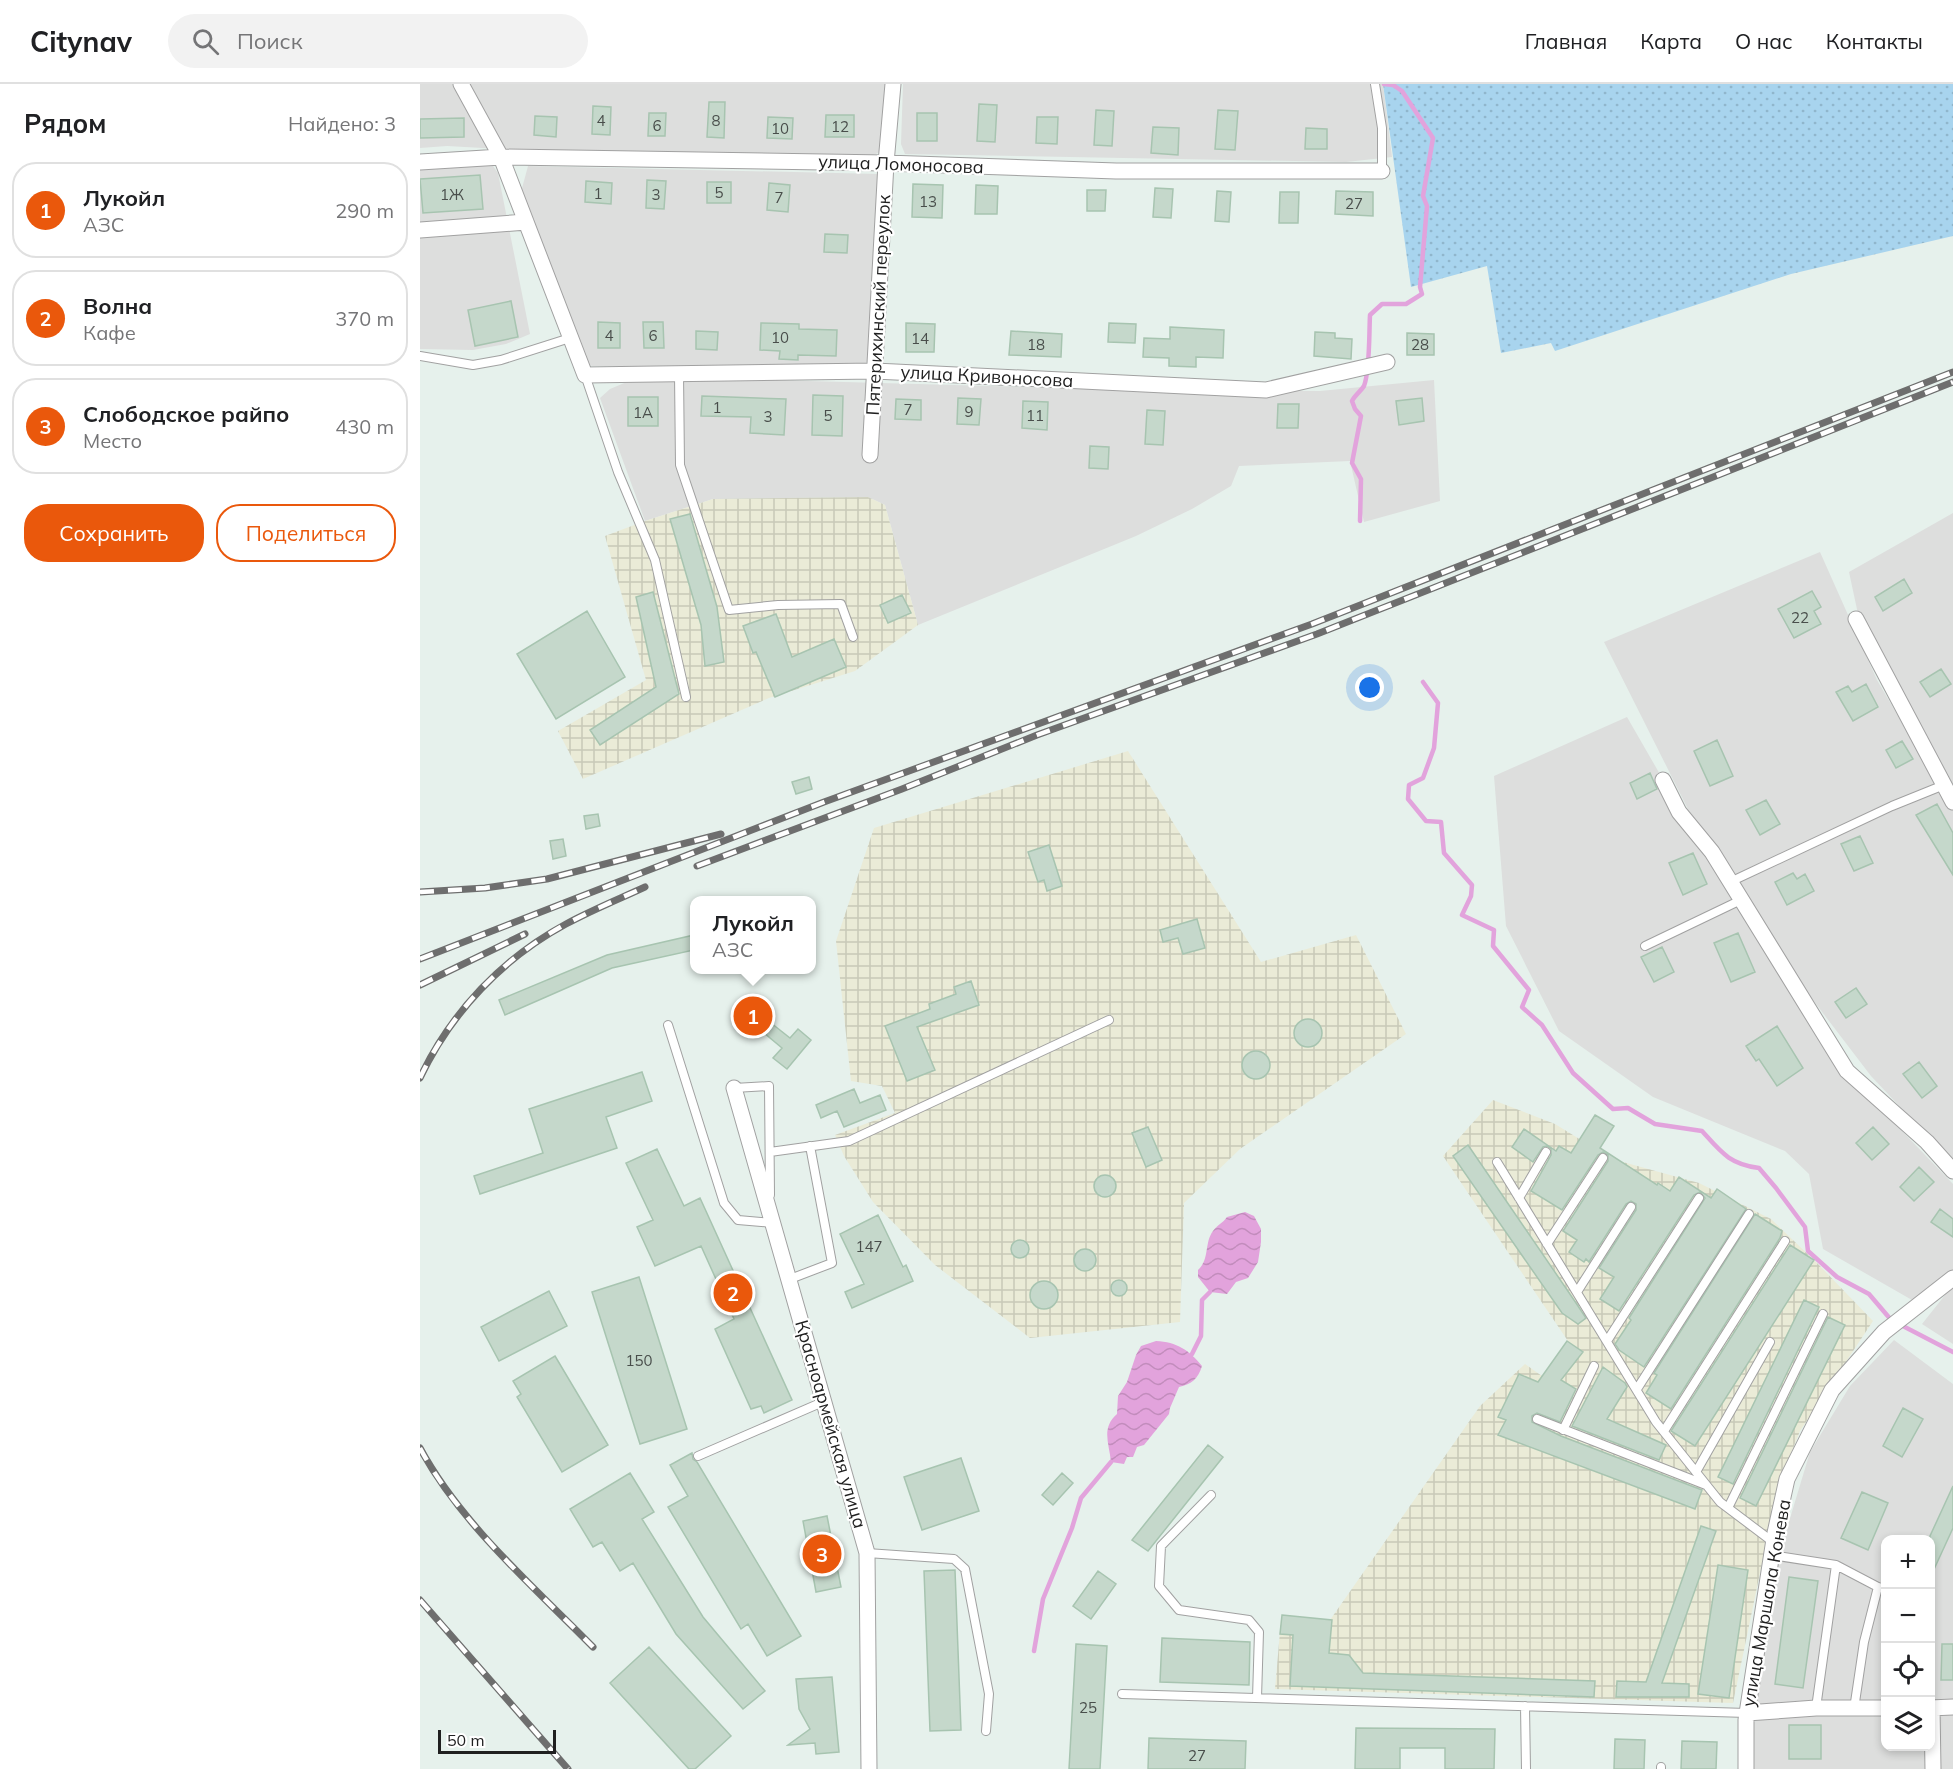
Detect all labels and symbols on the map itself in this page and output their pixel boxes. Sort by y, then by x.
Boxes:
house number: 4 [596,111,606,130]
house number: 8 [711,111,721,130]
house number: 6 [652,116,662,135]
house number: 12 [831,117,849,136]
house number: 10 [771,119,789,138]
street label: улица Ломоносова [818,150,984,178]
house number: 5 [714,183,724,202]
house number: 1 [593,184,603,203]
house number: 1Ж [440,185,464,204]
house number: 3 [651,185,661,204]
house number: 7 [774,188,784,207]
house number: 13 [919,192,937,211]
street label: Пятерихинский переулок [861,194,895,416]
house number: 27 [1345,194,1363,213]
house number: 4 [604,326,614,345]
house number: 6 [648,326,658,345]
house number: 10 [771,328,789,347]
house number: 14 [911,329,929,348]
house number: 18 [1027,335,1045,354]
house number: 28 [1411,335,1429,354]
street label: улица Кривоносова [900,360,1074,392]
house number: 1 [712,398,722,417]
house number: 7 [903,400,913,419]
house number: 9 [964,402,974,421]
house number: 1А [633,403,653,422]
house number: 5 [823,406,833,425]
house number: 11 [1026,406,1044,425]
house number: 3 [763,407,773,426]
house number: 22 [1791,608,1809,627]
your location [1355,673,1384,702]
pin: 1 [734,994,772,1038]
house number: 147 [855,1237,883,1256]
pin: 2 [714,1270,752,1316]
street label: Красноармейская улица [790,1317,872,1531]
house number: 150 [625,1351,653,1370]
street label: улица Маршала Конева [1736,1497,1796,1709]
pin: 3 [802,1532,842,1576]
house number: 25 [1079,1698,1097,1717]
scale bar [438,1727,556,1754]
house number: 27 [1188,1746,1206,1765]

